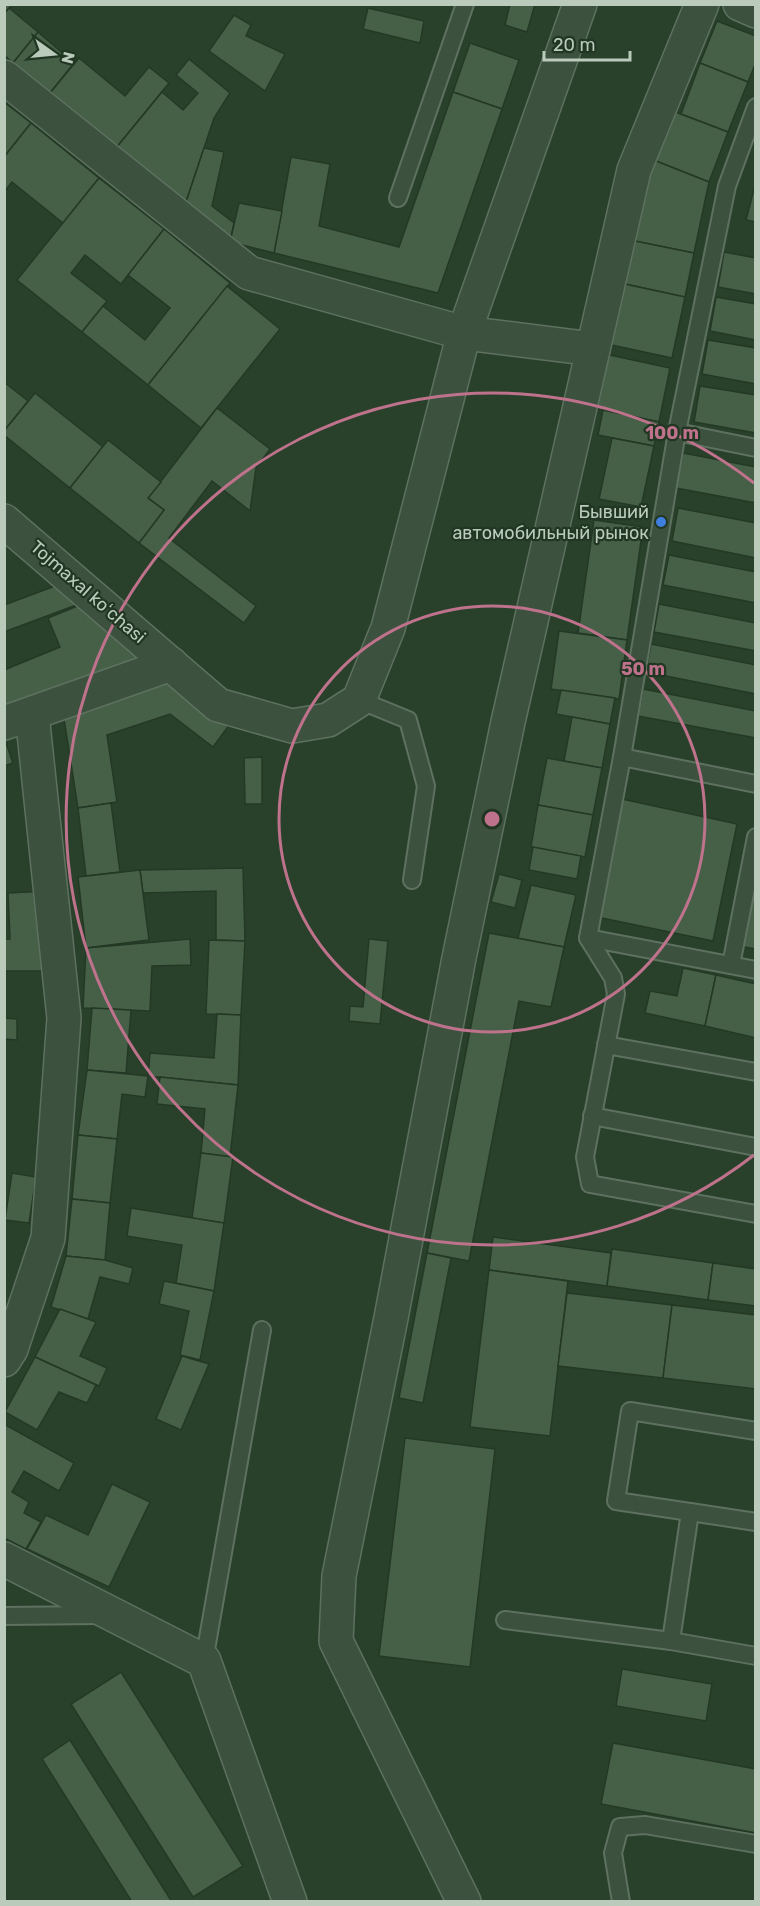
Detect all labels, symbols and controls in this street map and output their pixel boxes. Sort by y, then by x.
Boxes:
north arrow [24,24,84,84]
scale bar [544,24,630,62]
text: 20 m [553,34,595,56]
text: N [57,50,79,66]
text: 100 m [645,422,699,444]
place label: Бывший автомобильный рынок [452,501,649,544]
marker: Бывший автомобильный рынок [654,515,668,529]
street label: Tojmaxal koʻchasi [26,536,150,648]
text: 50 m [621,658,665,680]
centre of rings [482,809,502,829]

